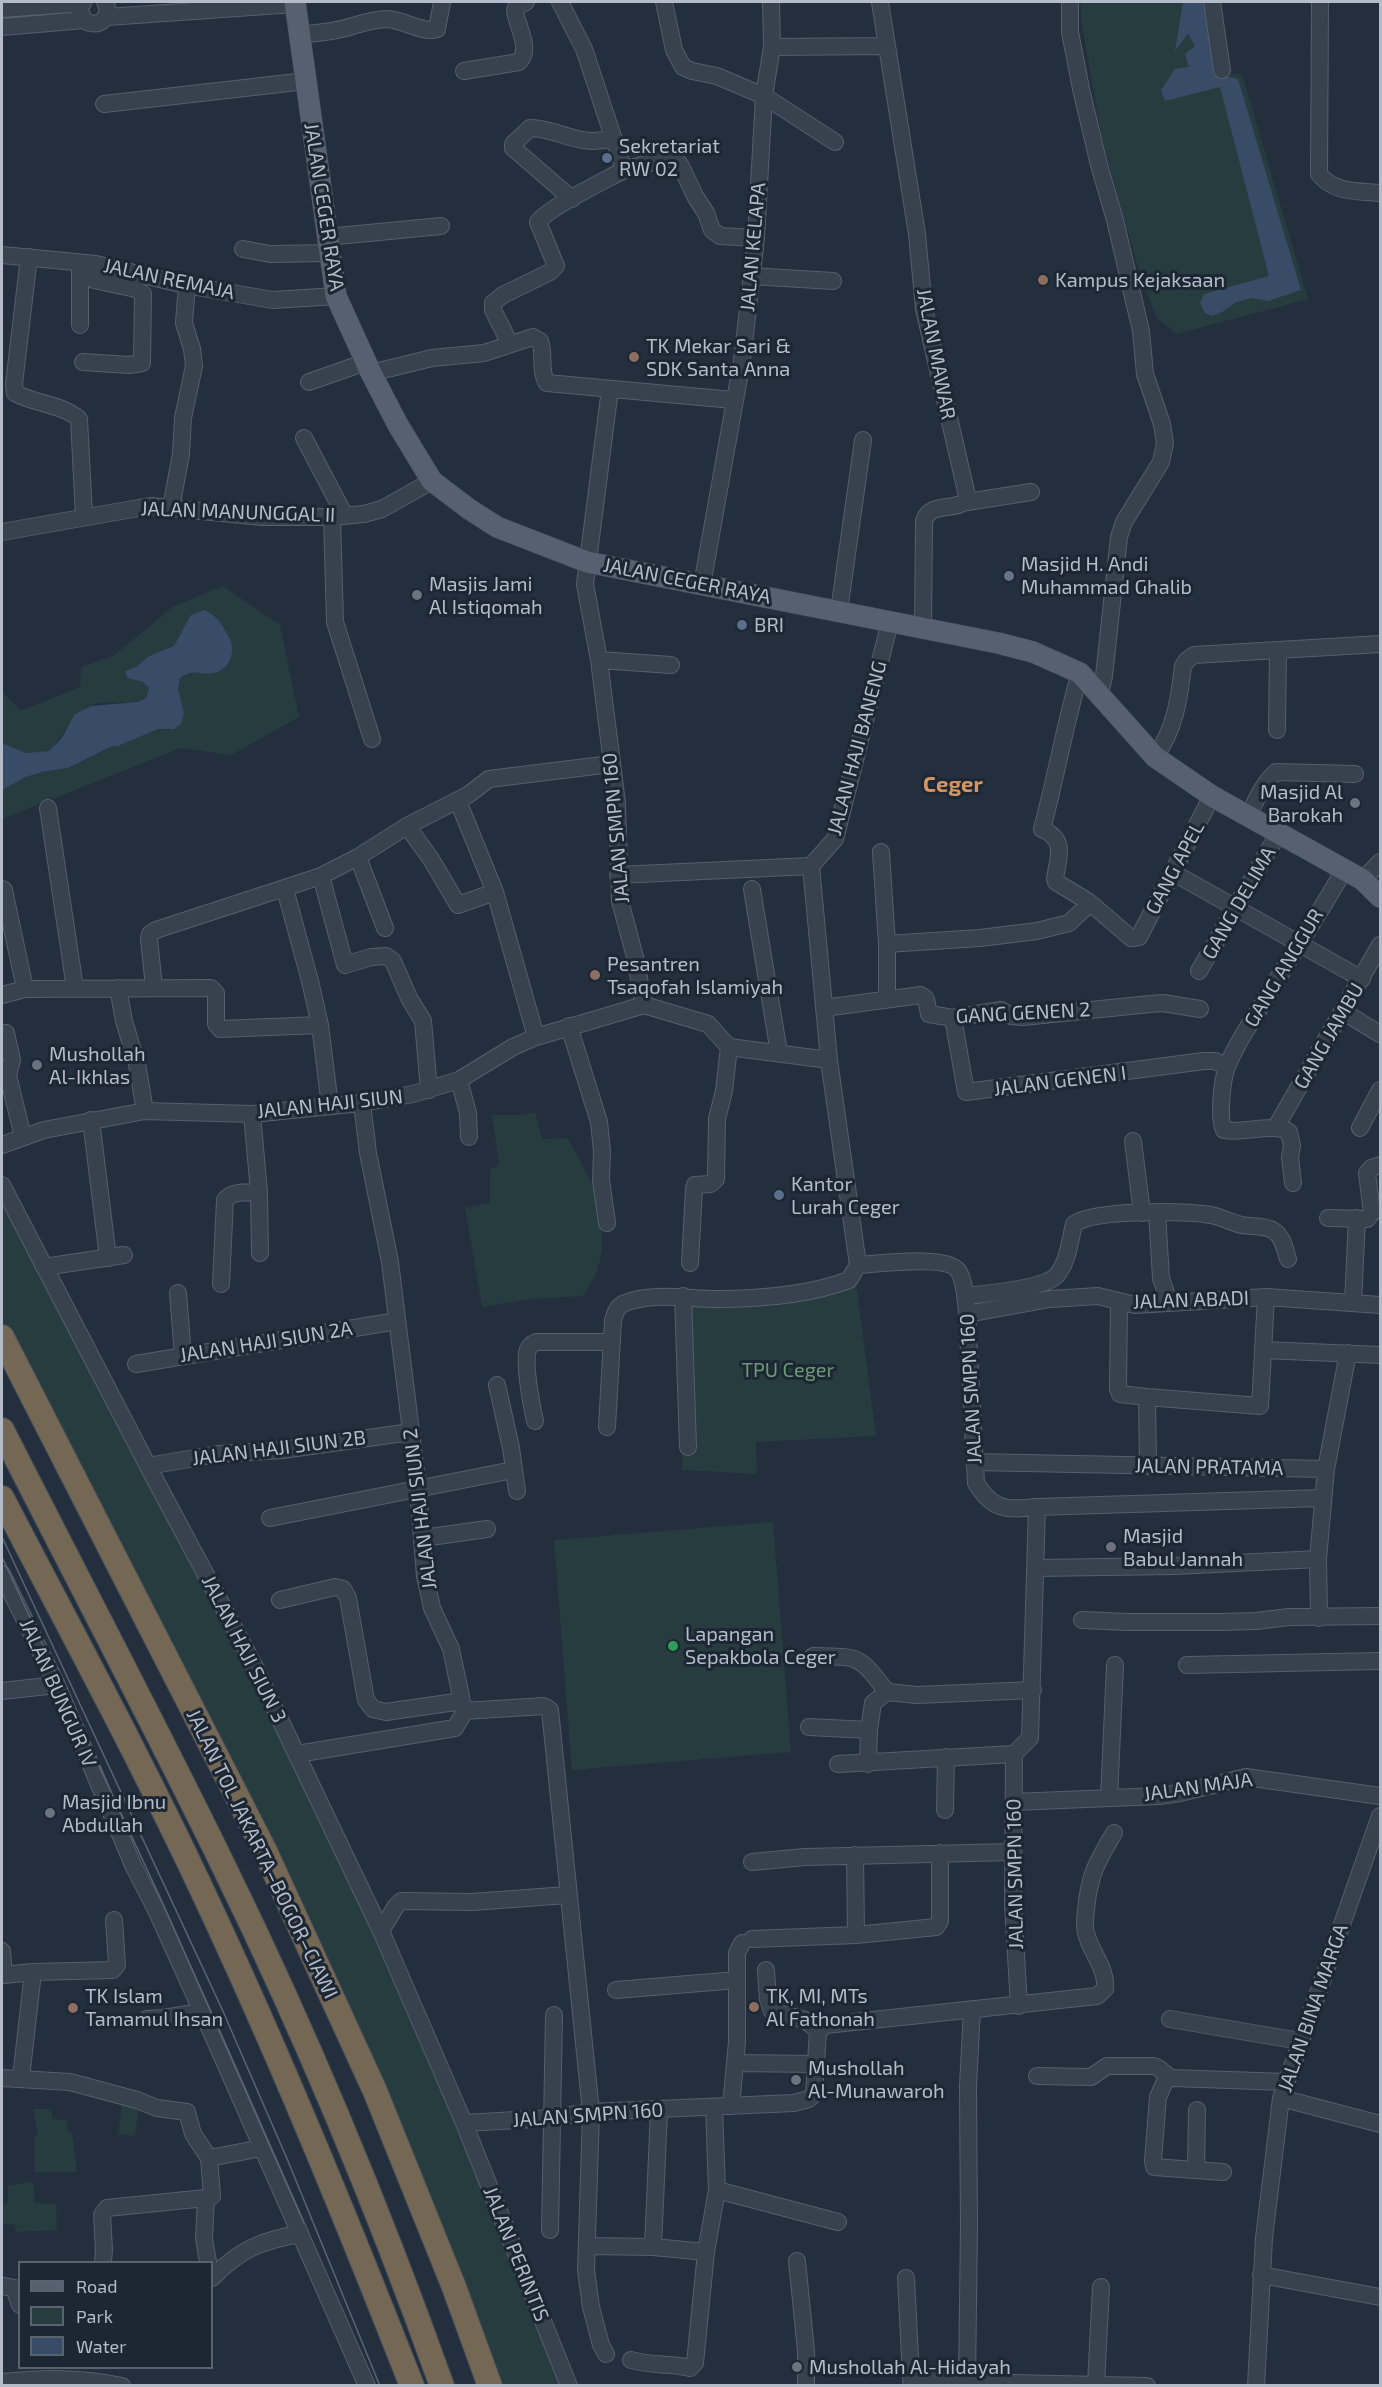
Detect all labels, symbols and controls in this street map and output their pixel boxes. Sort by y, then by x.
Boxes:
street label: JALAN CEGER RAYA [299,121,349,293]
place label: Sekretariat RW 02 [619,134,720,181]
marker: Sekretariat RW 02 [600,151,614,165]
street label: JALAN KELAPA [735,181,771,313]
street label: JALAN REMAJA [101,253,237,305]
place label: Kampus Kejaksaan [1055,268,1225,292]
marker: Kampus Kejaksaan [1036,273,1050,287]
street label: JALAN MAWAR [911,286,961,422]
place label: TK Mekar Sari & SDK Santa Anna [646,334,791,381]
marker: TK Mekar Sari & SDK Santa Anna [627,350,641,364]
street label: JALAN MANUNGGAL II [140,497,336,527]
place label: Masjid H. Andi Muhammad Ghalib [1021,552,1192,599]
street label: JALAN CEGER RAYA [601,553,773,609]
marker: Masjid H. Andi Muhammad Ghalib [1002,569,1016,583]
place label: Masjis Jami Al Istiqomah [429,572,543,619]
marker: Masjis Jami Al Istiqomah [410,588,424,602]
place label: BRI [754,613,784,637]
marker: BRI [735,618,749,632]
street label: JALAN HAJI BANENG [822,658,892,838]
street label: JALAN SMPN 160 [597,752,635,904]
district label: Ceger [923,772,983,798]
place label: Masjid Al Barokah [1260,780,1343,827]
marker: Masjid Al Barokah [1348,796,1362,810]
street label: GANG APEL [1140,817,1210,919]
street label: GANG DELIMA [1197,842,1281,964]
street label: GANG ANGGUR [1239,905,1329,1031]
place label: Pesantren Tsaqofah Islamiyah [607,952,783,999]
marker: Pesantren Tsaqofah Islamiyah [588,968,602,982]
street label: GANG JAMBU [1289,979,1369,1093]
street label: GANG GENEN 2 [955,997,1091,1029]
place label: Mushollah Al-Ikhlas [49,1042,146,1089]
marker: Mushollah Al-Ikhlas [30,1058,44,1072]
street label: JALAN GENEN I [992,1061,1128,1101]
street label: JALAN HAJI SIUN [256,1084,404,1124]
place label: Kantor Lurah Ceger [791,1172,900,1219]
marker: Kantor Lurah Ceger [772,1188,786,1202]
street label: JALAN ABADI [1132,1286,1250,1314]
street label: JALAN SMPN 160 [955,1313,987,1465]
street label: JALAN HAJI SIUN 2A [178,1316,354,1368]
park label: TPU Ceger [741,1358,835,1382]
street label: JALAN HAJI SIUN 2B [191,1425,367,1471]
street label: JALAN HAJI SIUN 2 [398,1427,442,1591]
street label: JALAN PRATAMA [1134,1454,1284,1480]
place label: Masjid Babul Jannah [1123,1524,1243,1571]
marker: Masjid Babul Jannah [1104,1540,1118,1554]
street label: JALAN HAJI SIUN 3 [196,1571,292,1727]
street label: JALAN BUNGUR IV [14,1615,102,1771]
place label: Lapangan Sepakbola Ceger [685,1622,836,1669]
marker: Lapangan Sepakbola Ceger [666,1639,680,1653]
street label: JALAN TOL JAKARTA–BOGOR–CIAWI [181,1705,343,2003]
street label: JALAN MAJA [1142,1767,1254,1807]
place label: Masjid Ibnu Abdullah [62,1790,166,1837]
street label: JALAN SMPN 160 [1002,1798,1028,1950]
marker: Masjid Ibnu Abdullah [43,1806,57,1820]
street label: JALAN BINA MARGA [1273,1921,1353,2095]
place label: TK Islam Tamamul Ihsan [85,1984,223,2031]
place label: TK, MI, MTs Al Fathonah [766,1984,875,2031]
marker: TK, MI, MTs Al Fathonah [747,2000,761,2014]
marker: TK Islam Tamamul Ihsan [66,2001,80,2015]
place label: Mushollah Al-Munawaroh [808,2056,945,2103]
marker: Mushollah Al-Munawaroh [789,2073,803,2087]
street label: JALAN SMPN 160 [512,2098,664,2132]
street label: JALAN PERINTIS [478,2183,554,2325]
legend [18,2261,213,2369]
text: Road [76,2275,117,2297]
text: Park [76,2305,113,2327]
text: Water [76,2335,126,2357]
place label: Mushollah Al-Hidayah [809,2355,1011,2379]
marker: Mushollah Al-Hidayah [790,2360,804,2374]

